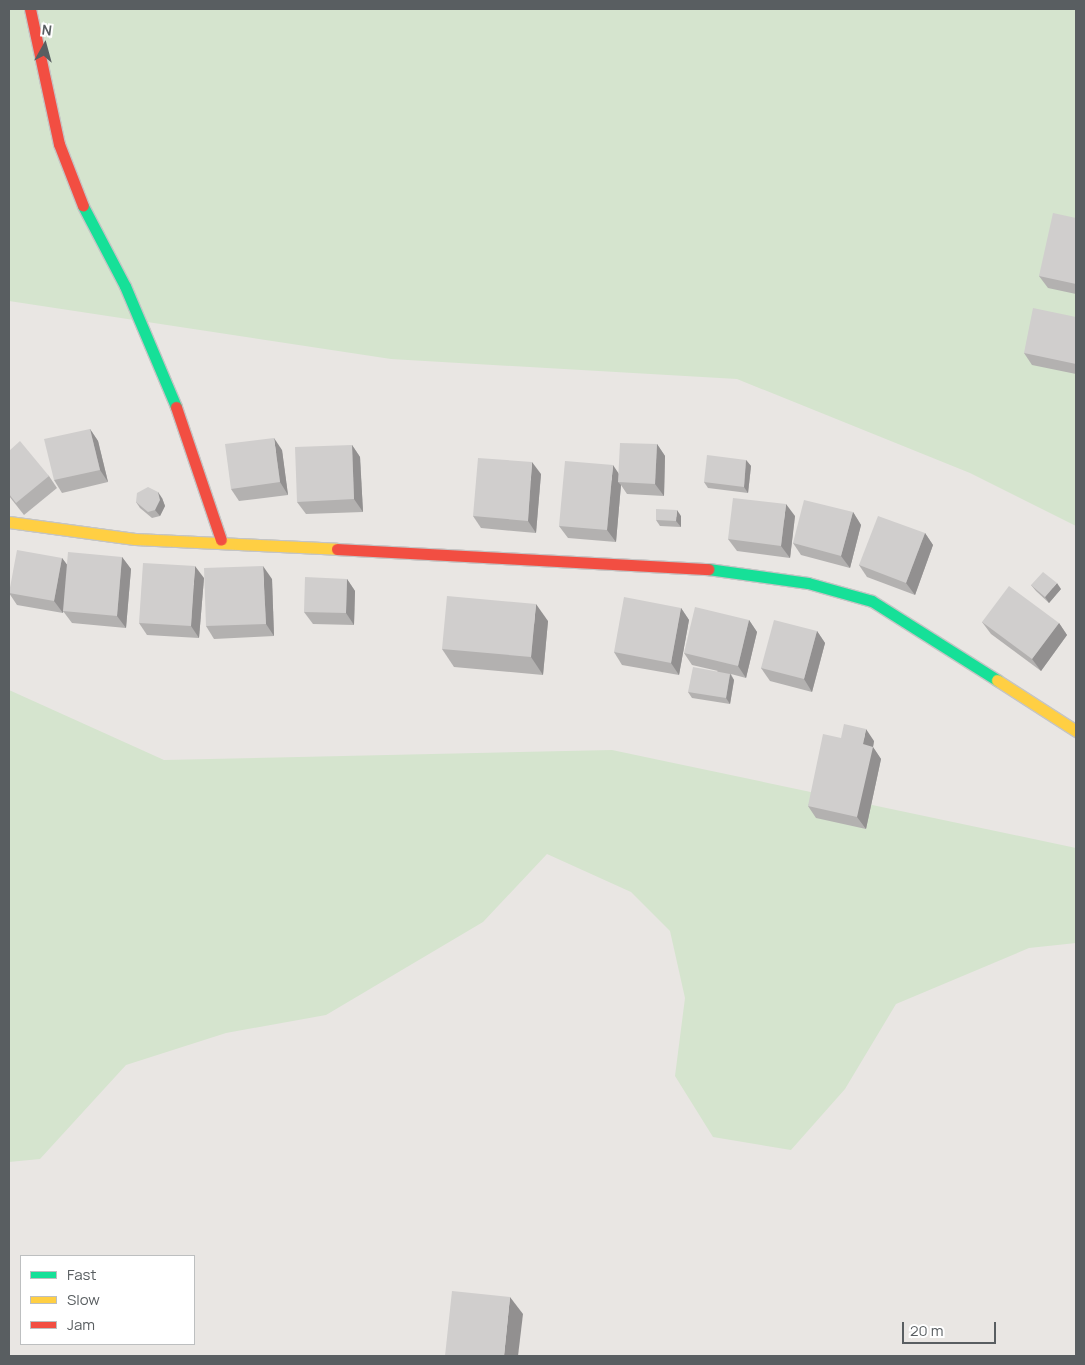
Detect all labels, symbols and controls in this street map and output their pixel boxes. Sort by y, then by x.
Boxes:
north arrow [20,20,70,70]
text: N [41,20,53,40]
legend [20,1255,195,1345]
text: Fast [67,1264,96,1285]
text: Slow [67,1289,100,1310]
scale bar [905,1312,999,1344]
text: Jam [67,1314,95,1335]
text: 20 m [910,1320,943,1341]

